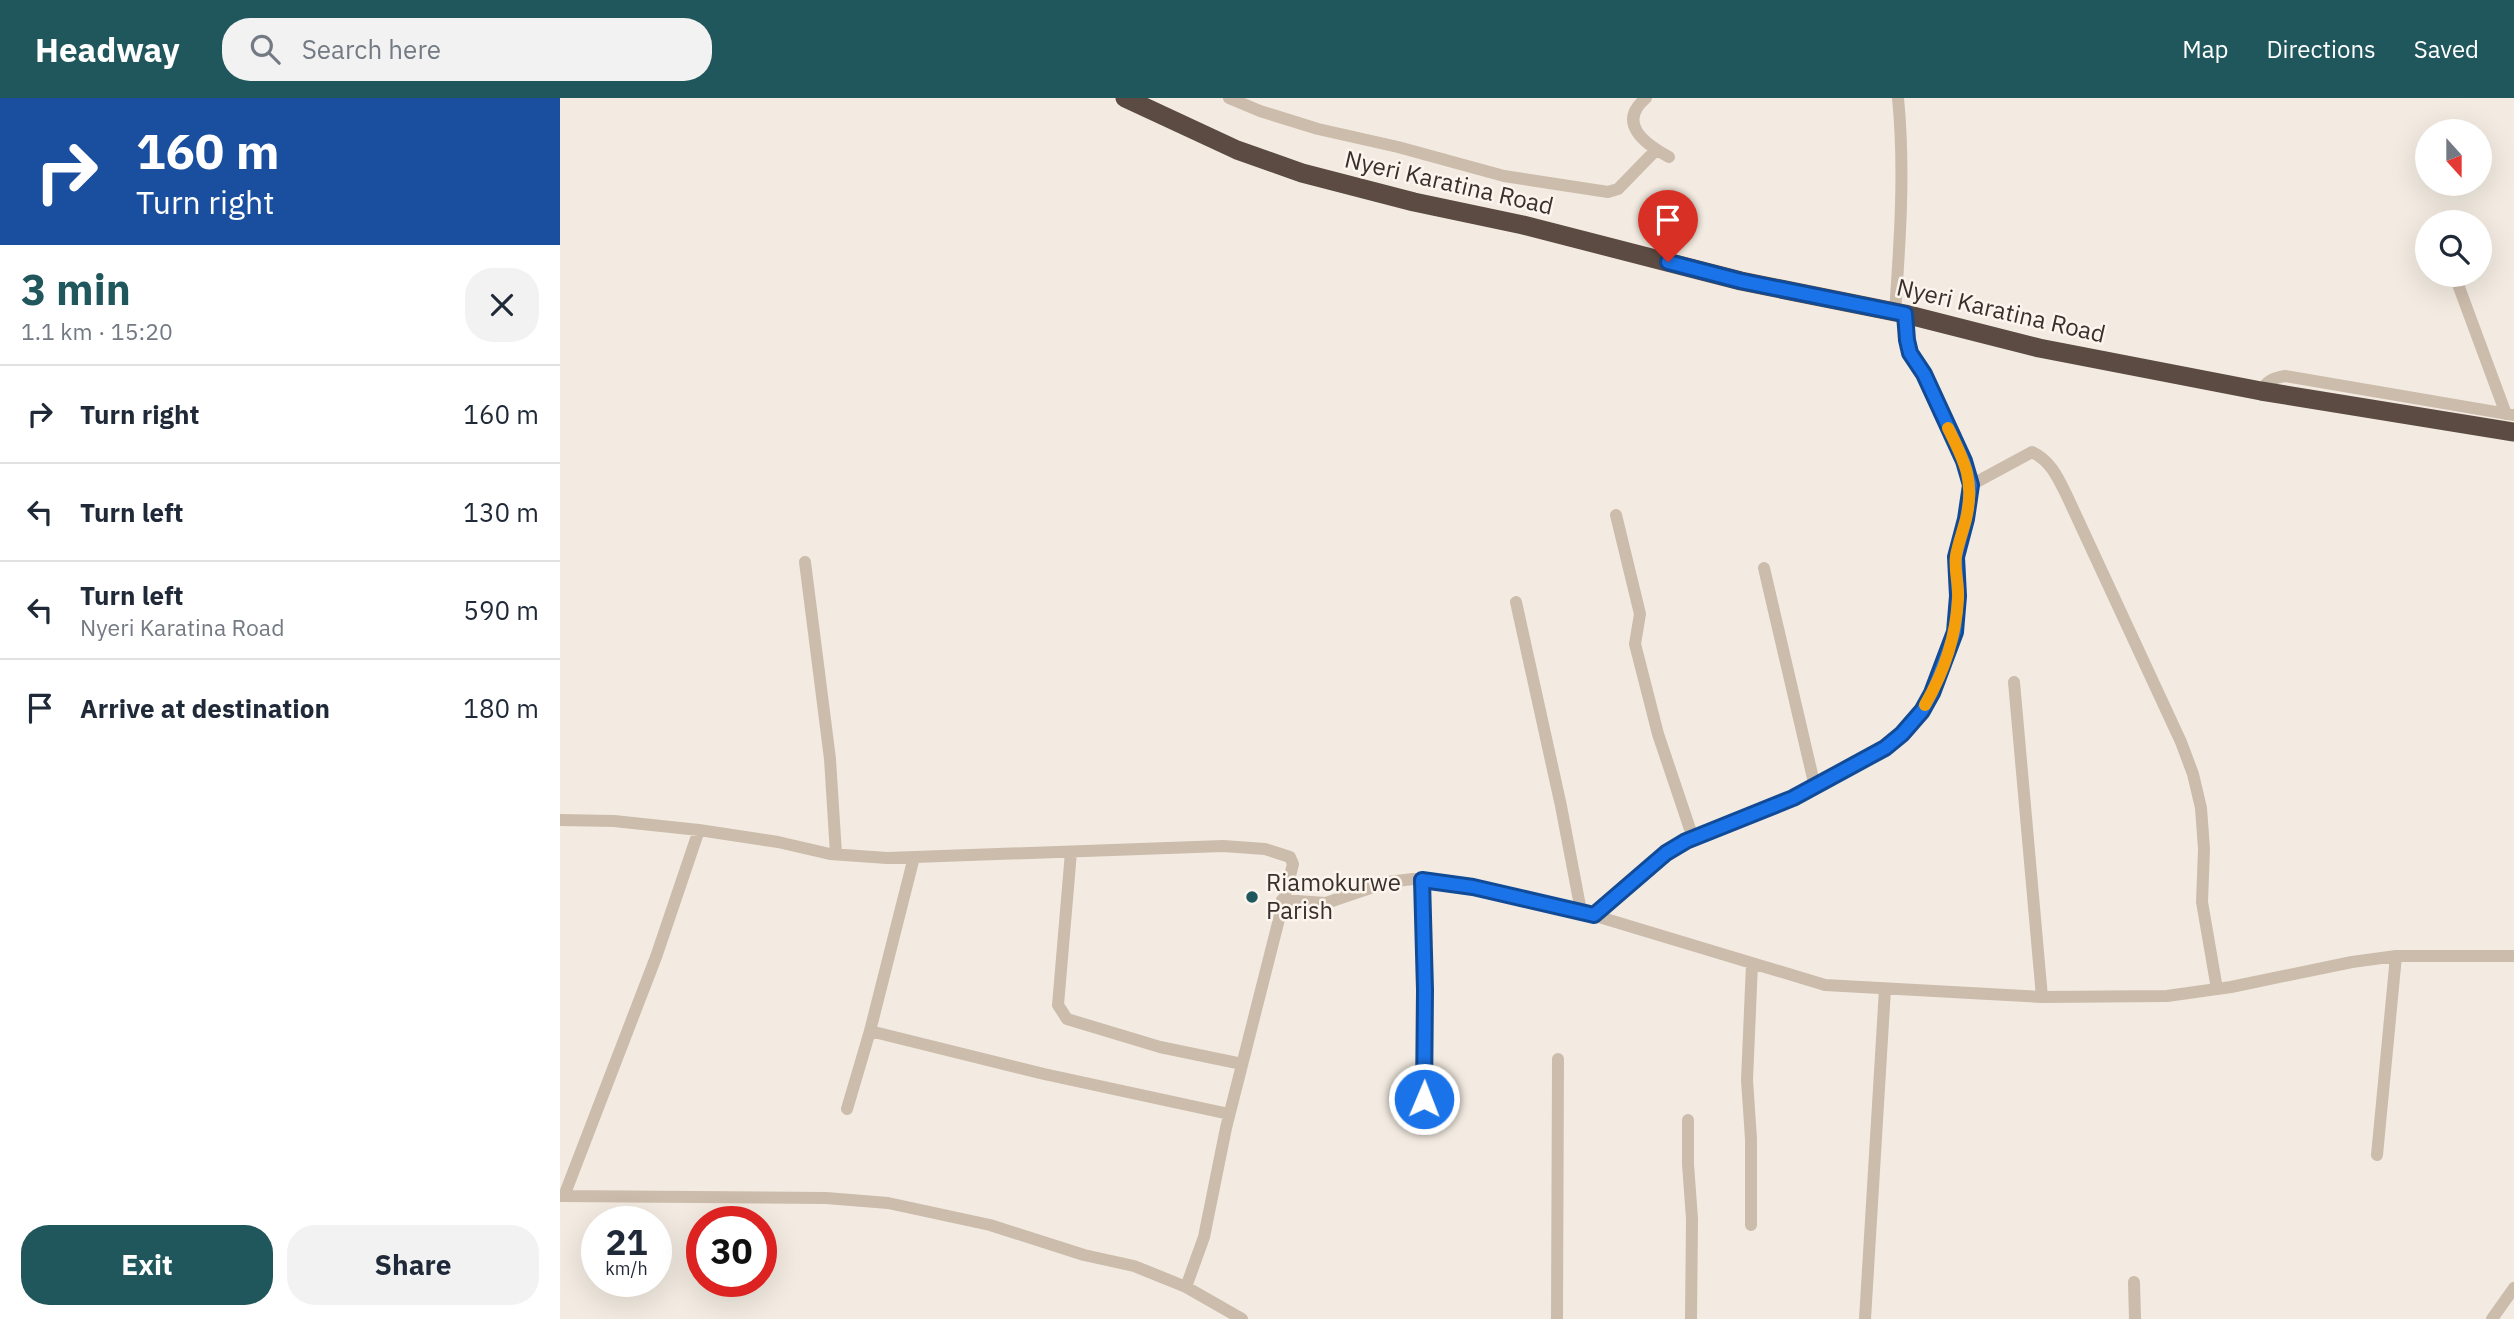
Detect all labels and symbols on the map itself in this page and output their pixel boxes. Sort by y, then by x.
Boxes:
north arrow [2415,119,2492,196]
street label: Nyeri Karatina Road [1342,142,1557,222]
pin [1638,190,1698,262]
street label: Nyeri Karatina Road [1894,270,2109,350]
place label: Riamokurwe Parish [1266,866,1401,926]
marker: Riamokurwe Parish [1244,889,1260,905]
position arrow [1387,1062,1461,1136]
speed limit sign: 30 [686,1206,777,1297]

